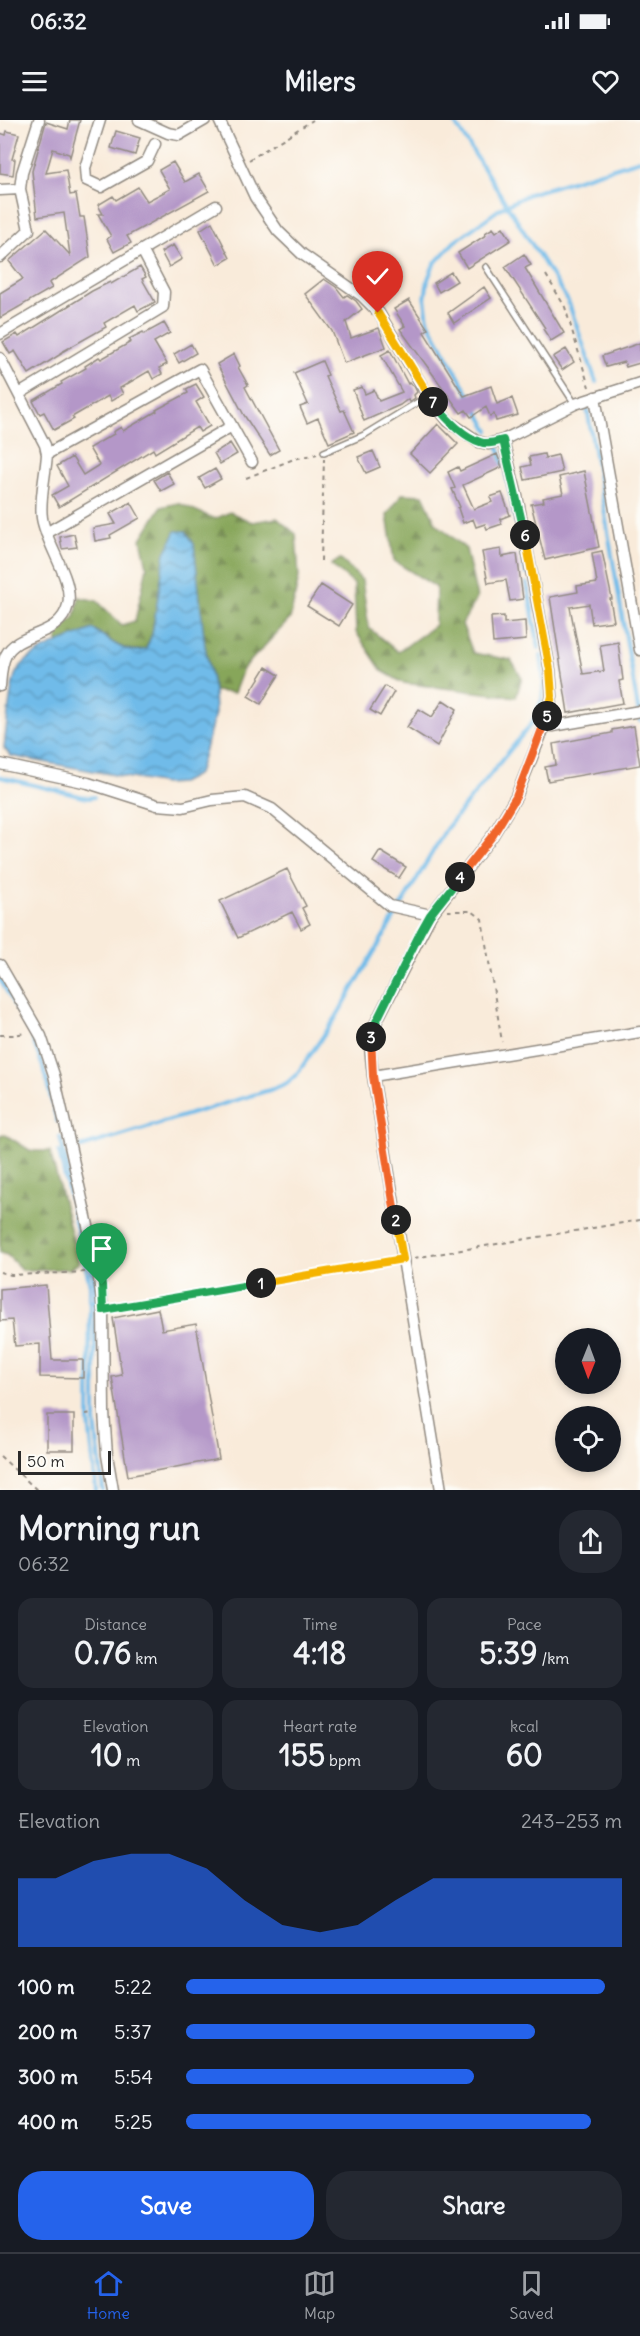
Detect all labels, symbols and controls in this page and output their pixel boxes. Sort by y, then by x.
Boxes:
text: 06:32 [30,7,87,35]
text: Milers [284,64,356,98]
icon: menu [18,65,51,98]
icon: heart [589,65,622,98]
pin [352,251,403,313]
icon: check [361,260,394,293]
pin: 7 [418,387,448,417]
text: 7 [429,392,437,412]
pin: 6 [510,520,540,550]
text: 6 [520,525,530,545]
pin: 5 [532,701,562,731]
text: 5 [542,706,552,726]
pin: 4 [445,862,475,892]
text: 4 [455,867,465,887]
pin: 3 [356,1022,386,1052]
text: 3 [366,1027,376,1047]
pin: 2 [381,1205,411,1235]
text: 2 [392,1210,400,1230]
pin [76,1223,127,1285]
icon: arrive [85,1232,118,1265]
pin: 1 [246,1268,276,1298]
text: 1 [258,1273,264,1293]
north arrow [555,1328,621,1394]
map controls [555,1328,621,1472]
button: locate [555,1406,621,1472]
scale bar [18,1448,111,1476]
text: 50 m [27,1451,65,1471]
text: Morning run [18,1507,200,1549]
button: share [559,1510,622,1573]
text: 06:32 [18,1551,70,1576]
text: Distance [84,1614,147,1634]
text: Time [303,1614,337,1634]
text: Pace [507,1614,542,1634]
text: 0.76 [74,1634,131,1672]
text: 4:18 [293,1634,347,1672]
text: 5:39 [479,1634,538,1672]
text: km [131,1648,157,1668]
text: /km [538,1648,569,1668]
text: Elevation [83,1716,149,1736]
text: Heart rate [283,1716,357,1736]
text: kcal [510,1716,539,1736]
text: 10 [91,1736,123,1774]
text: 155 [279,1736,325,1774]
text: 60 [506,1736,543,1774]
text: m [123,1750,140,1770]
text: bpm [325,1750,361,1770]
text: Elevation [18,1808,100,1833]
text: 243–253 m [521,1808,622,1833]
text: 100 m [18,1974,75,1999]
text: 5:22 [114,1974,152,1999]
text: 200 m [18,2019,78,2044]
text: 5:37 [114,2019,151,2044]
text: 300 m [18,2064,78,2089]
text: 5:54 [114,2064,153,2089]
text: 400 m [18,2109,78,2134]
text: 5:25 [114,2109,152,2134]
button: Save [18,2171,314,2240]
button: Share [326,2171,622,2240]
tab: Home [87,2267,130,2323]
tab: Map [303,2267,336,2323]
tab: Saved [510,2267,553,2323]

